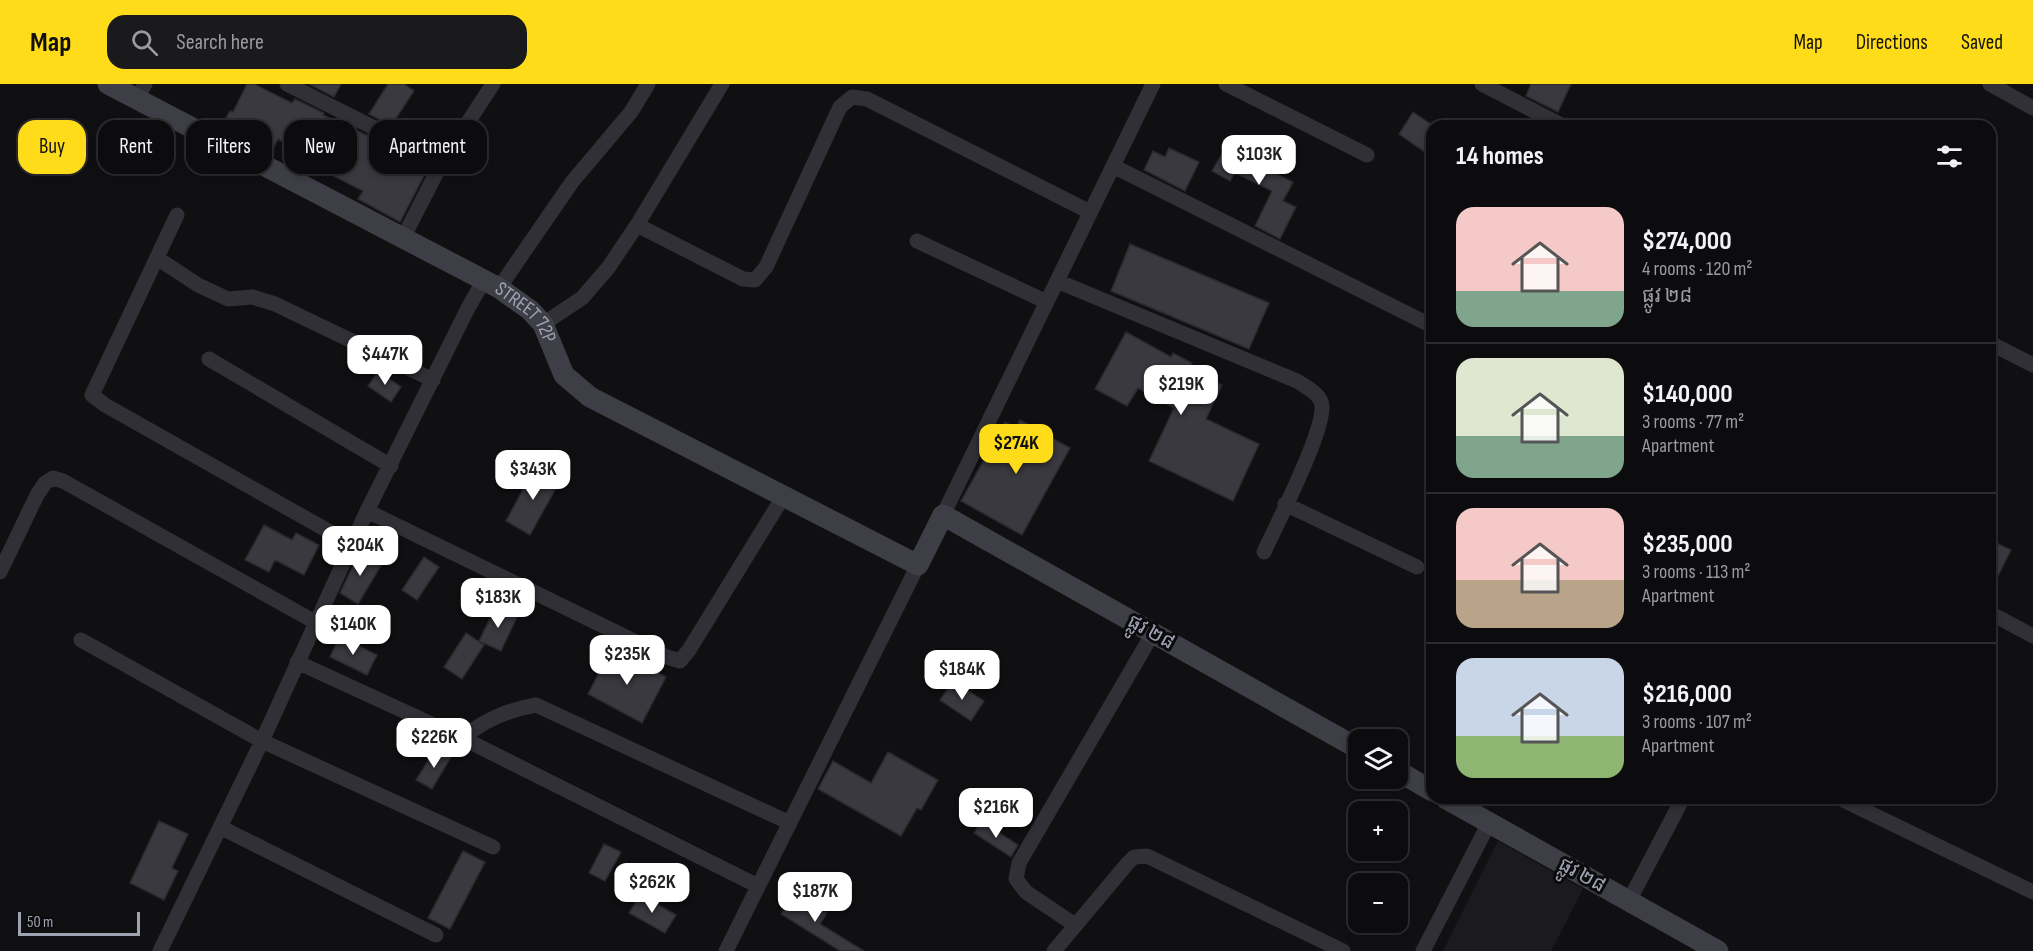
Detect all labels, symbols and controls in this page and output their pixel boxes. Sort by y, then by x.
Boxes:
search box [107,15,527,69]
text: Map [30,26,71,59]
icon: search [128,26,161,59]
text: Search here [176,29,264,56]
text: Map [1793,30,1823,55]
text: Directions [1856,30,1928,55]
text: Saved [1961,30,2003,55]
chip: Buy [18,120,86,174]
chip: Rent [98,120,174,174]
chip: Filters [186,120,272,174]
chip: New [284,120,357,174]
chip: Apartment [369,120,487,174]
pin: $103K [1217,135,1301,186]
icon: filters [1933,140,1966,173]
text: 14 homes [1456,141,1544,172]
text: $103K [1236,142,1282,166]
text: $274,000 [1642,226,1732,257]
icon: home [1504,231,1576,303]
text: 4 rooms · 120 m² [1642,257,1753,281]
street label: STREET 72P [490,277,561,346]
text: ផ្លូវ ២៨ [1642,284,1692,308]
pin: $447K [343,335,427,386]
text: $447K [361,342,409,366]
pin: $219K [1139,365,1223,416]
text: $219K [1158,372,1204,396]
text: $140,000 [1642,379,1733,410]
icon: home [1504,382,1576,454]
text: 3 rooms · 77 m² [1642,410,1744,434]
pin: $274K [974,424,1058,475]
text: $274K [993,431,1039,455]
text: Apartment [1642,434,1715,458]
pin: $343K [491,450,575,501]
text: $343K [509,457,557,481]
pin: $204K [318,526,402,577]
text: $235,000 [1642,529,1733,560]
icon: home [1504,532,1576,604]
text: $204K [336,533,384,557]
text: 3 rooms · 113 m² [1642,560,1751,584]
pin: $183K [456,578,540,629]
text: Apartment [1642,584,1715,608]
text: $183K [475,585,521,609]
pin: $140K [311,605,395,656]
street label: ផ្លូវ ២៨ [1120,609,1179,660]
text: $140K [330,612,376,636]
pin: $235K [585,635,669,686]
text: $235K [604,642,650,666]
pin: $184K [920,650,1004,701]
text: $184K [939,657,985,681]
text: $216,000 [1642,679,1732,710]
icon: home [1504,682,1576,754]
text: 3 rooms · 107 m² [1642,710,1752,734]
pin: $226K [392,718,476,769]
text: $226K [410,725,458,749]
map controls [1348,729,1408,933]
button: layers [1348,729,1408,789]
text: Apartment [1642,734,1715,758]
pin: $216K [954,788,1038,839]
text: $216K [973,795,1019,819]
button: + [1348,801,1408,861]
street label: ផ្លូវ ២៨ [1551,852,1610,903]
pin: $262K [610,863,694,914]
text: $262K [628,870,676,894]
pin: $187K [773,872,857,923]
button: − [1348,873,1408,933]
text: $187K [792,879,838,903]
scale bar [18,909,140,936]
text: 50 m [27,913,53,932]

